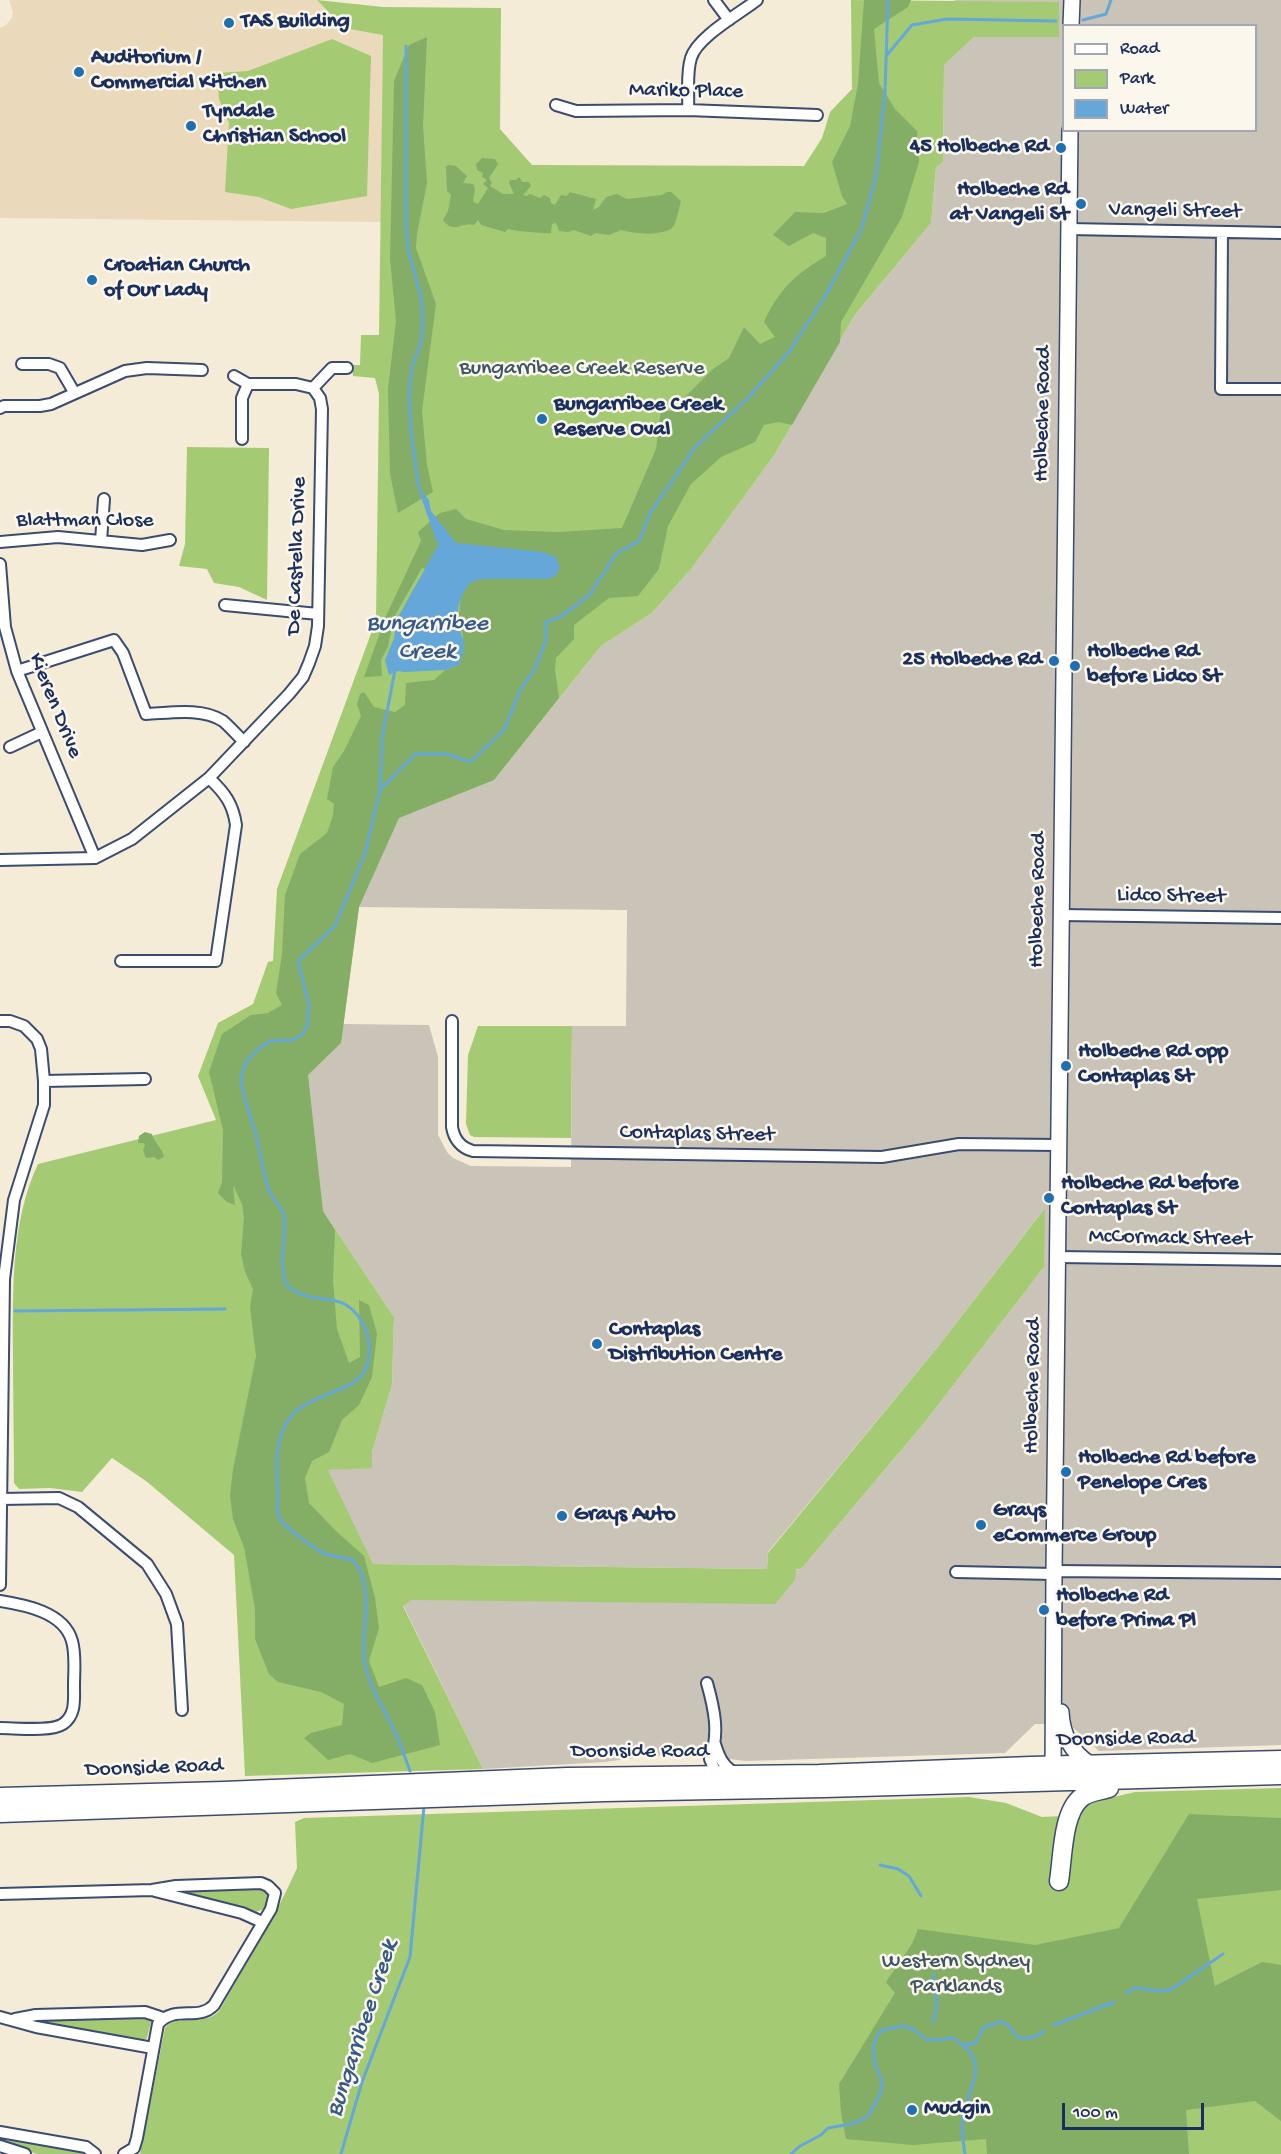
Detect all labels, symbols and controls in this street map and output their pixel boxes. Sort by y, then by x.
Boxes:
place label: TAS Building [241,10,350,36]
marker: TAS Building [222,16,236,30]
legend [1062,24,1257,132]
text: Road [1120,39,1159,60]
place label: Auditorium / Commercial Kitchen [91,46,266,98]
marker: Auditorium / Commercial Kitchen [72,65,86,79]
text: Park [1120,69,1154,90]
street label: Mariko Place [629,78,743,106]
text: Water [1120,99,1168,120]
place label: Tyndale Christian School [203,100,346,152]
marker: Tyndale Christian School [184,119,198,133]
place label: 45 Holbeche Rd [910,135,1049,161]
marker: 45 Holbeche Rd [1054,141,1068,155]
place label: Holbeche Rd at Vangeli St [950,178,1069,230]
marker: Holbeche Rd at Vangeli St [1074,197,1088,211]
street label: Vangeli Street [1109,198,1241,226]
place label: Croatian Church of Our Lady [104,254,250,306]
marker: Croatian Church of Our Lady [85,273,99,287]
street label: Holbeche Road [1030,346,1058,482]
park label: Bungarribee Creek Reserve [459,357,705,383]
place label: Bungarribee Creek Reserve Oval [554,393,723,445]
marker: Bungarribee Creek Reserve Oval [535,412,549,426]
street label: De Castella Drive [282,476,314,636]
street label: Blattman Close [16,509,154,535]
water label: Bungarribee Creek [366,611,488,667]
place label: Holbeche Rd before Lidco St [1087,640,1221,692]
place label: 25 Holbeche Rd [902,648,1042,674]
street label: Kieren Drive [21,650,87,762]
marker: 25 Holbeche Rd [1047,654,1061,668]
marker: Holbeche Rd before Lidco St [1068,659,1082,673]
street label: Holbeche Road [1025,832,1053,968]
street label: Lidco Street [1117,883,1225,911]
place label: Holbeche Rd opp Contaplas St [1078,1040,1228,1092]
marker: Holbeche Rd opp Contaplas St [1059,1059,1073,1073]
street label: Contaplas Street [619,1120,775,1150]
place label: Holbeche Rd before Contaplas St [1061,1172,1239,1224]
marker: Holbeche Rd before Contaplas St [1042,1191,1056,1205]
street label: McCormack Street [1088,1224,1252,1254]
place label: Contaplas Distribution Centre [609,1318,782,1370]
street label: Holbeche Road [1020,1318,1048,1454]
marker: Contaplas Distribution Centre [590,1337,604,1351]
place label: Holbeche Rd before Penelope Cres [1078,1446,1256,1498]
marker: Holbeche Rd before Penelope Cres [1059,1465,1073,1479]
place label: Grays eCommerce Group [993,1499,1156,1550]
place label: Grays Auto [574,1503,676,1529]
marker: Grays Auto [555,1509,569,1523]
marker: Grays eCommerce Group [974,1518,988,1532]
place label: Holbeche Rd before Prima Pl [1056,1584,1196,1636]
marker: Holbeche Rd before Prima Pl [1037,1603,1051,1617]
street label: Doonside Road [1057,1726,1195,1754]
street label: Doonside Road [571,1740,709,1766]
street label: Doonside Road [85,1753,223,1785]
water label: Bungarribee Creek [322,1937,406,2121]
park label: Western Sydney Parklands [882,1950,1030,2002]
scale bar [1065,2091,1208,2129]
place label: Mudgin [924,2097,990,2123]
marker: Mudgin [905,2103,919,2117]
text: 100 m [1073,2103,1118,2124]

